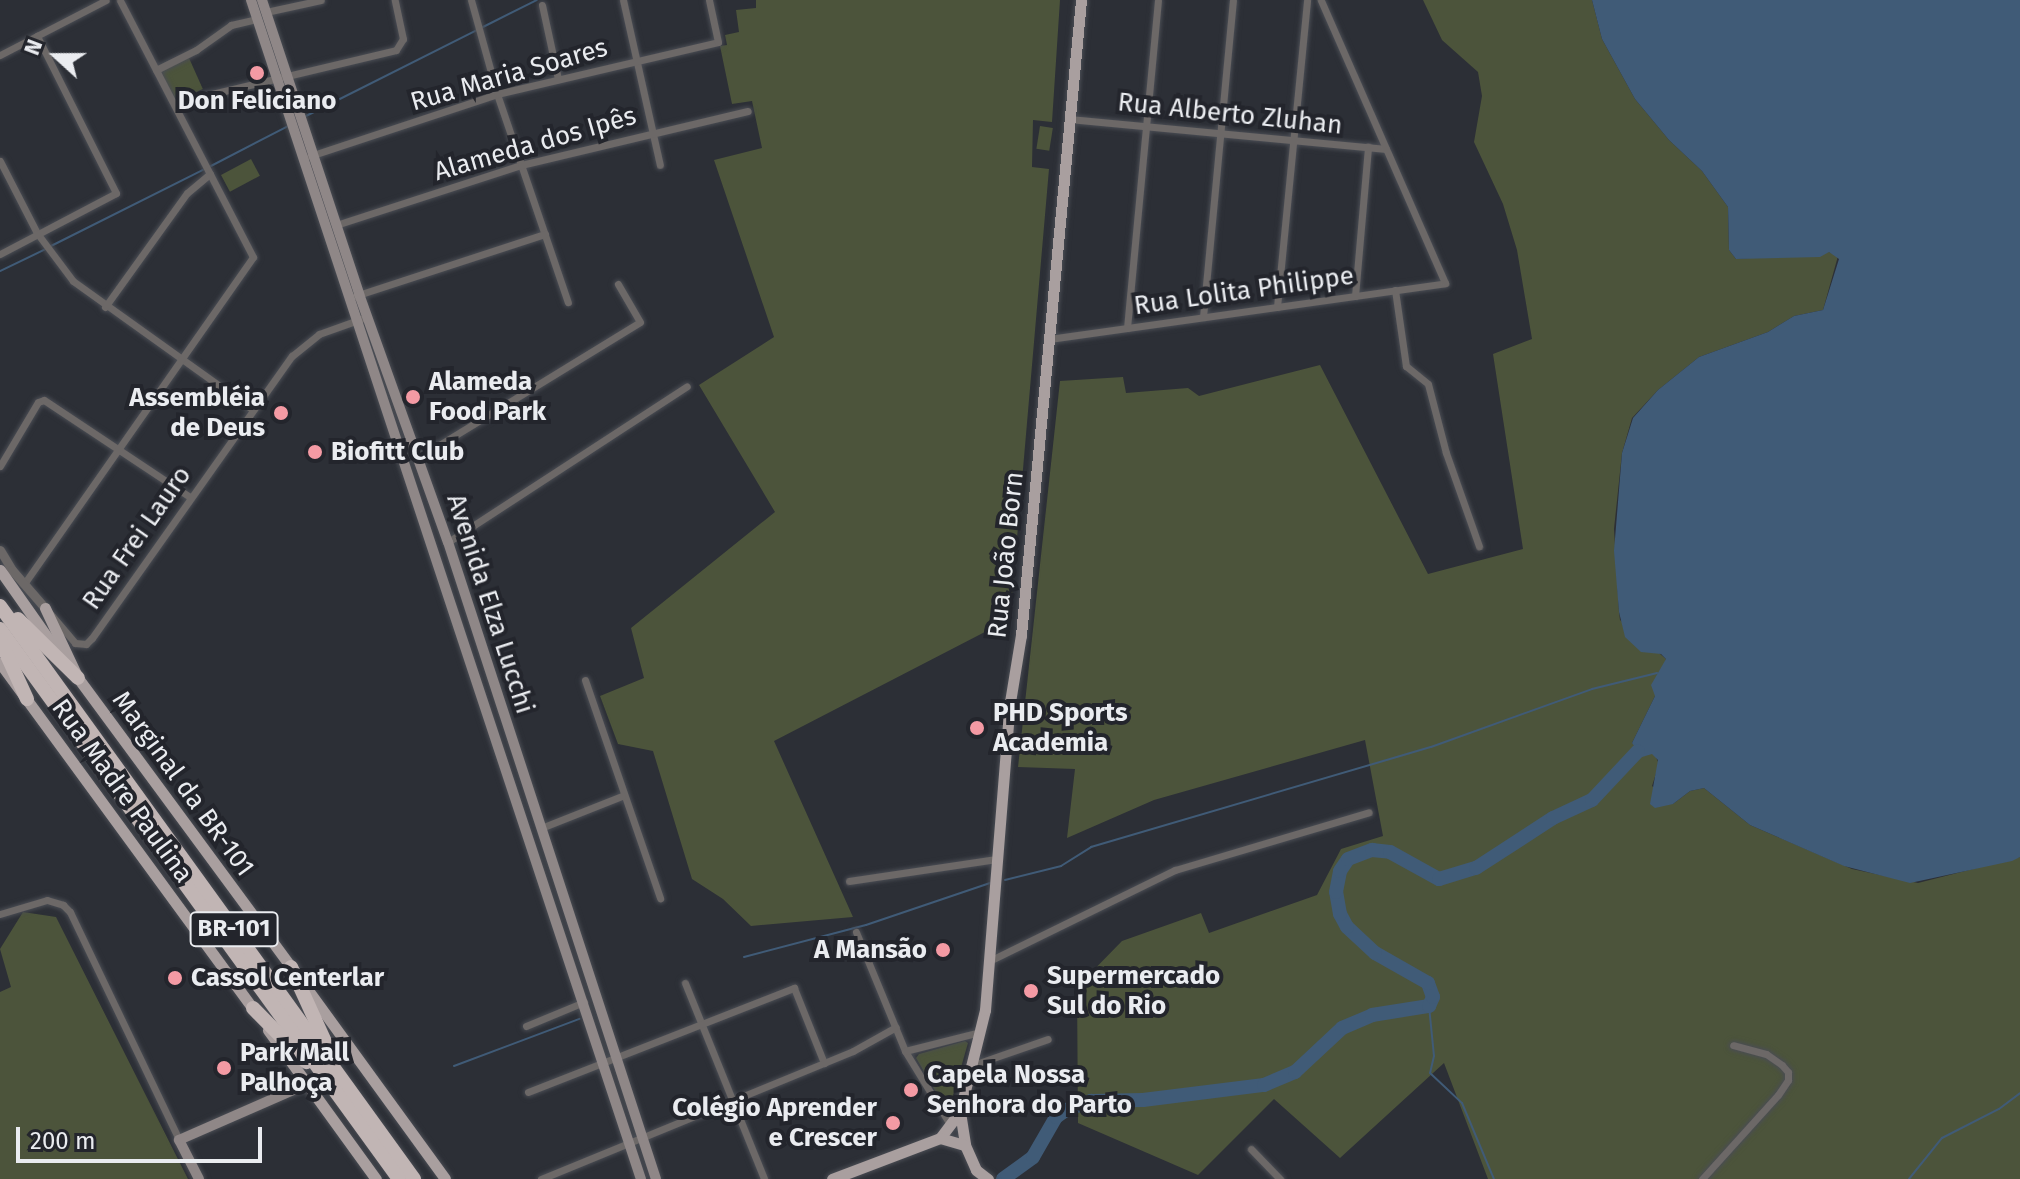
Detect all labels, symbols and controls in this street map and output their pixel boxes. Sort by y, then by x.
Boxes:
north arrow [16,16,96,96]
street label: Rua Maria Soares [407,32,611,118]
text: N [18,36,48,59]
marker: Don Feliciano [248,64,266,82]
place label: Don Feliciano [178,85,336,117]
street label: Rua Alberto Zluhan [1116,87,1344,141]
street label: Alameda dos Ipês [430,100,640,188]
street label: Rua Lolita Philippe [1132,260,1356,322]
place label: Alameda Food Park [429,366,546,428]
place label: Assembléia de Deus [129,382,265,444]
marker: Alameda Food Park [404,388,422,406]
marker: Assembléia de Deus [272,404,290,422]
place label: Biofitt Club [331,436,464,468]
marker: Biofitt Club [306,443,324,461]
street label: Rua Frei Lauro [76,460,198,616]
street label: Rua João Born [982,470,1030,640]
street label: Avenida Elza Lucchi [440,490,540,718]
street label: Marginal da BR-101 [105,685,261,883]
street label: Rua Madre Paulina [45,693,199,889]
place label: PHD Sports Academia [993,697,1128,758]
marker: PHD Sports Academia [968,719,986,737]
road number: BR-101 [188,909,280,949]
place label: A Mansão [814,934,927,966]
marker: A Mansão [934,941,952,959]
place label: Supermercado Sul do Rio [1047,960,1220,1022]
place label: Cassol Centerlar [191,962,384,994]
marker: Cassol Centerlar [166,969,184,987]
marker: Supermercado Sul do Rio [1022,982,1040,1000]
place label: Park Mall Palhoça [240,1037,349,1098]
marker: Park Mall Palhoça [215,1059,233,1077]
place label: Capela Nossa Senhora do Parto [927,1059,1132,1120]
marker: Capela Nossa Senhora do Parto [902,1081,920,1099]
place label: Colégio Aprender e Crescer [672,1092,877,1154]
scale bar [20,1111,266,1161]
marker: Colégio Aprender e Crescer [884,1114,902,1132]
text: 200 m [30,1127,96,1155]

